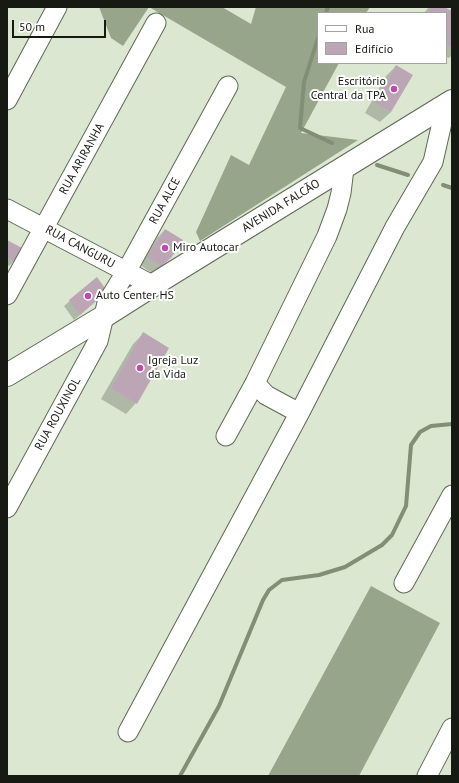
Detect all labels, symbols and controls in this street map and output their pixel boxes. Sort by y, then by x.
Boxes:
scale bar [14,12,108,38]
legend [317,12,447,64]
text: 50 m [19,19,45,34]
text: Rua [355,21,374,36]
text: Edifício [355,41,393,56]
place label: Escritório Central da TPA [311,75,386,103]
marker: Escritório Central da TPA [389,84,399,94]
street label: RUA ARIRANHA [56,121,108,197]
street label: RUA ALCE [146,175,184,227]
street label: AVENIDA FALCÃO [239,176,323,236]
street label: RUA CANGURU [43,223,117,271]
place label: Miro Autocar [173,241,239,255]
marker: Miro Autocar [160,243,170,253]
place label: Auto Center HS [96,289,174,303]
marker: Auto Center HS [83,291,93,301]
place label: Igreja Luz da Vida [148,354,198,382]
marker: Igreja Luz da Vida [135,363,145,373]
street label: RUA ROUXINOL [32,375,84,453]

